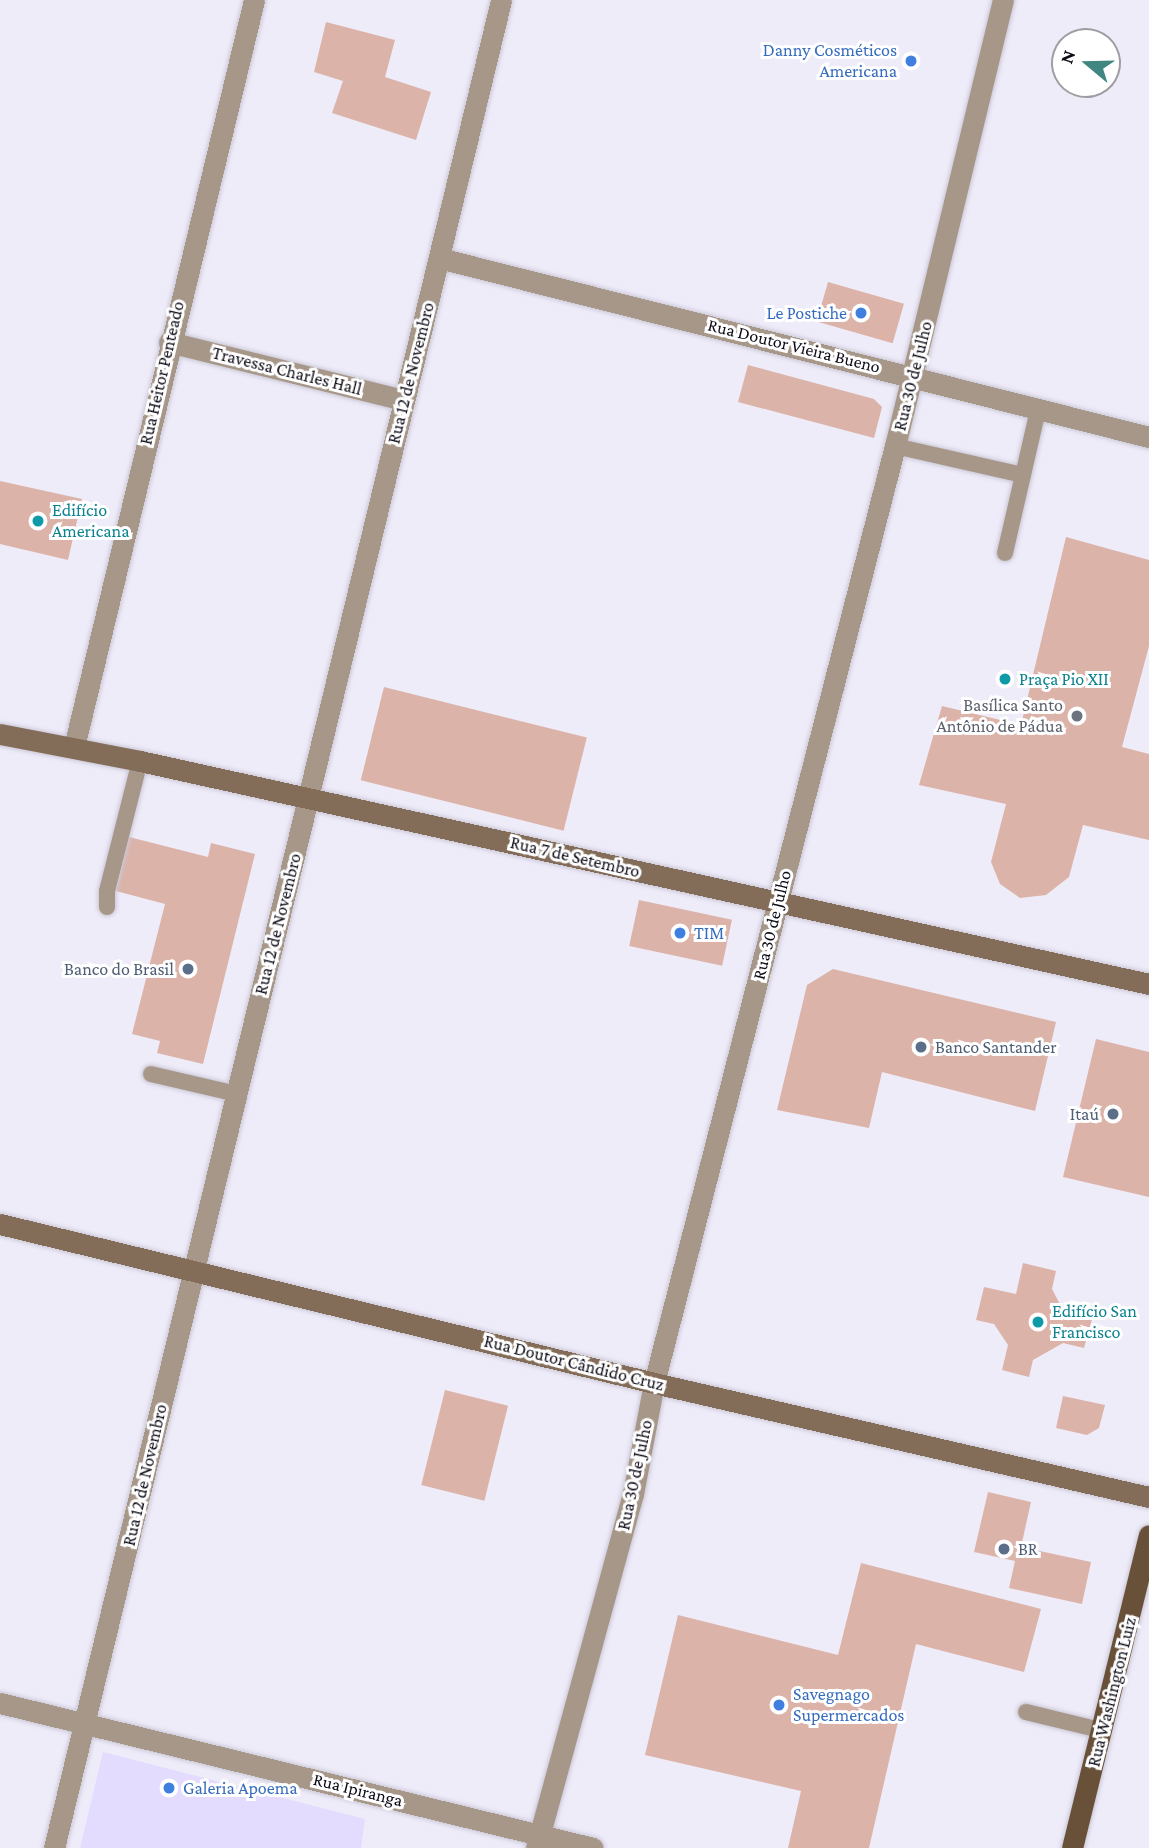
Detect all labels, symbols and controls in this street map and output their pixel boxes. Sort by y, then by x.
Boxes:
north arrow [1051,28,1121,98]
place label: Danny Cosméticos Americana [763,40,897,82]
text: N [1056,47,1080,66]
marker: Danny Cosméticos Americana [903,53,919,69]
street label: Rua Heitor Penteado [135,299,189,447]
street label: Rua 12 de Novembro [383,300,439,446]
place label: Le Postiche [766,302,847,324]
marker: Le Postiche [853,305,869,321]
street label: Rua Doutor Vieira Bueno [706,314,882,378]
street label: Rua 30 de Julho [889,319,937,433]
street label: Travessa Charles Hall [210,342,364,400]
place label: Edifício Americana [52,500,130,542]
marker: Edifício Americana [30,513,46,529]
place label: Praça Pio XII [1019,668,1109,690]
marker: Praça Pio XII [997,671,1013,687]
place label: Basílica Santo Antônio de Pádua [936,695,1063,738]
marker: Basílica Santo Antônio de Pádua [1069,708,1085,724]
street label: Rua 7 de Setembro [508,832,642,882]
street label: Rua 12 de Novembro [250,851,306,997]
street label: Rua 30 de Julho [748,868,796,982]
place label: TIM [694,922,724,944]
marker: TIM [672,925,688,941]
place label: Banco do Brasil [64,958,174,980]
marker: Banco do Brasil [180,961,196,977]
place label: Banco Santander [935,1036,1057,1058]
marker: Banco Santander [913,1039,929,1055]
place label: Itaú [1070,1103,1099,1125]
marker: Itaú [1105,1106,1121,1122]
place label: Edifício San Francisco [1052,1301,1137,1344]
marker: Edifício San Francisco [1030,1314,1046,1330]
street label: Rua Doutor Cândido Cruz [482,1330,666,1396]
street label: Rua 12 de Novembro [118,1402,172,1548]
street label: Rua 30 de Julho [613,1418,657,1532]
place label: BR [1018,1538,1038,1560]
marker: BR [996,1541,1012,1557]
street label: Rua Washington Luiz [1083,1615,1141,1769]
place label: Savegnago Supermercados [793,1684,904,1726]
marker: Savegnago Supermercados [771,1697,787,1713]
street label: Rua Ipiranga [311,1768,405,1812]
place label: Galeria Apoema [183,1777,297,1799]
marker: Galeria Apoema [161,1780,177,1796]

